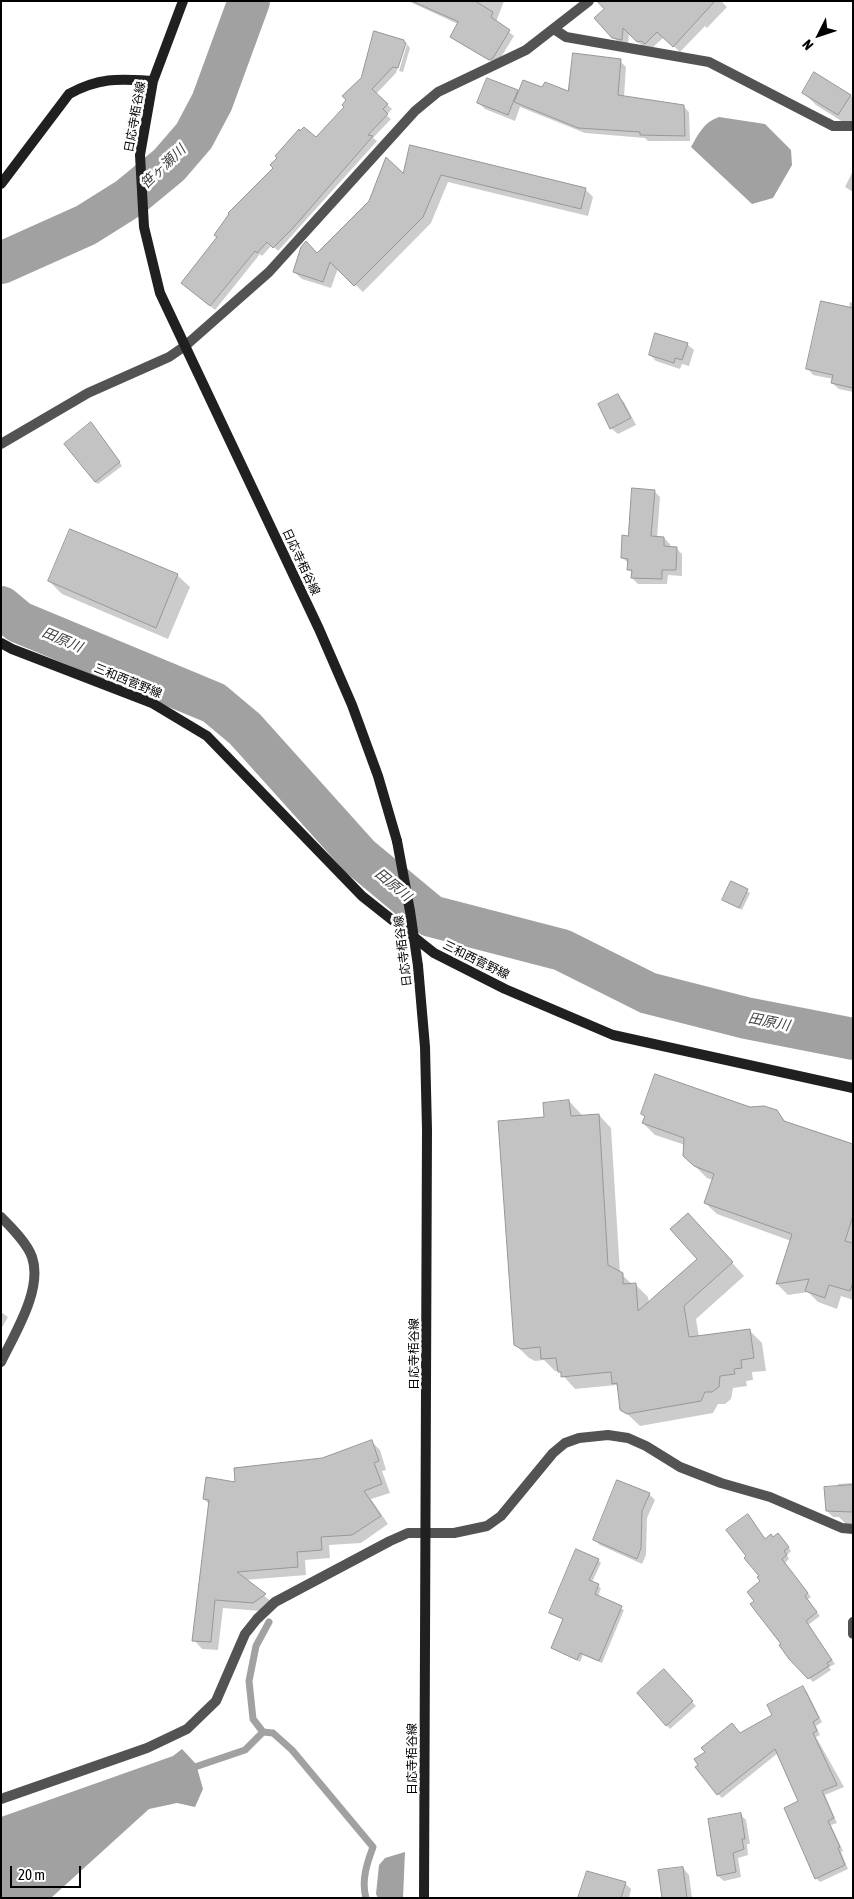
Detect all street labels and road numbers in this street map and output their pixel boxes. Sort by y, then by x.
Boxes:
street label: 日応寺栢谷線 [122,80,148,154]
street label: 日応寺栢谷線 [279,526,323,598]
street label: 三和西菅野線 [92,661,164,701]
street label: 日応寺栢谷線 [391,914,415,988]
street label: 三和西菅野線 [440,938,512,982]
street label: 日応寺栢谷線 [407,1318,421,1390]
street label: 日応寺栢谷線 [405,1723,419,1795]

